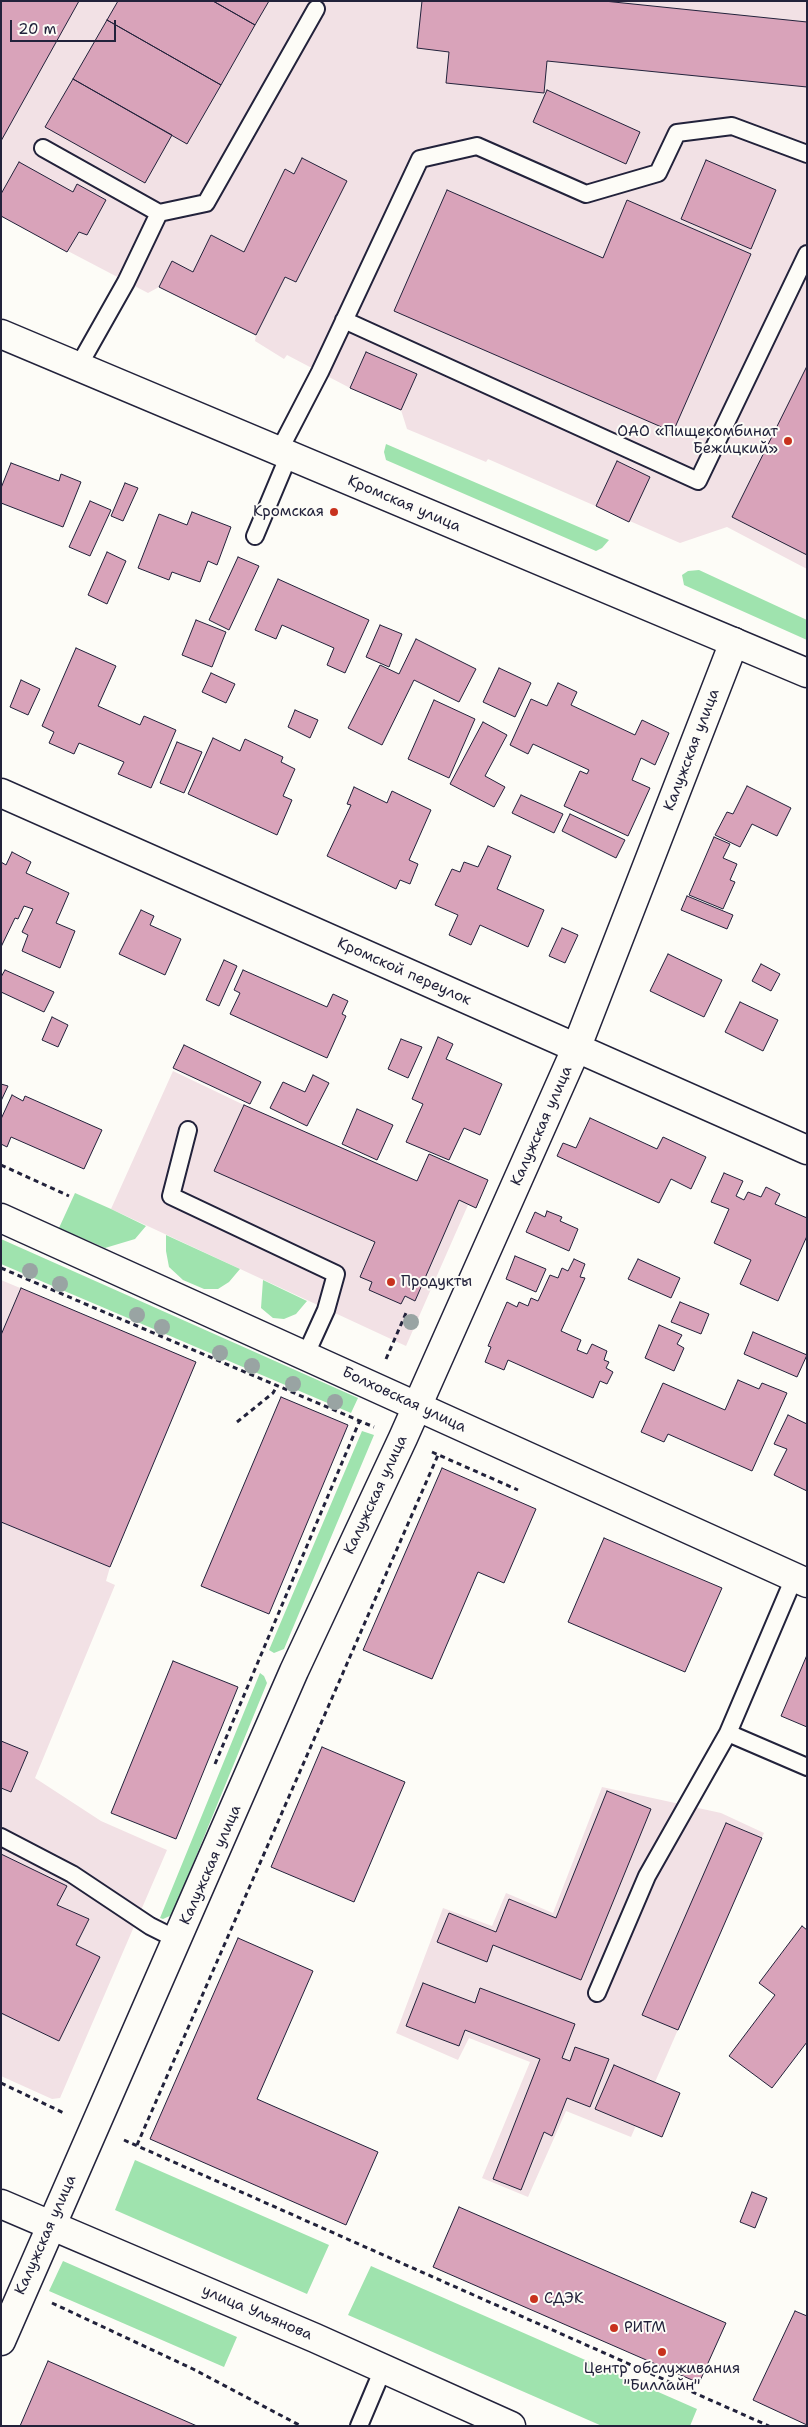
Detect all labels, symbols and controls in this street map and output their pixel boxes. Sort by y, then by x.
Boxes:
scale bar [12,10,119,42]
text: 20 m [18,19,57,39]
place label: ОАО «Пищекомбинат Бежицкий» [617,423,778,458]
marker: ОАО «Пищекомбинат Бежицкий» [782,435,794,447]
street label: Кромская улица [345,472,463,536]
place label: Кромская [253,503,324,521]
marker: Кромская [328,506,340,518]
street label: Калужская улица [660,686,724,814]
street label: Кромской переулок [334,934,474,1010]
street label: Калужская улица [507,1063,577,1189]
place label: Продукты [401,1273,472,1291]
marker: Продукты [385,1276,397,1288]
street label: Болховская улица [339,1363,469,1437]
street label: Калужская улица [340,1433,412,1557]
street label: Калужская улица [176,1802,246,1928]
street label: Калужская улица [11,2172,81,2298]
street label: улица Ульянова [199,2282,315,2344]
place label: СДЭК [544,2290,584,2308]
marker: СДЭК [528,2293,540,2305]
place label: РИТМ [624,2319,666,2337]
marker: РИТМ [608,2322,620,2334]
marker: Центр обслуживания "Биллайн" [656,2346,668,2358]
place label: Центр обслуживания "Биллайн" [584,2360,740,2395]

